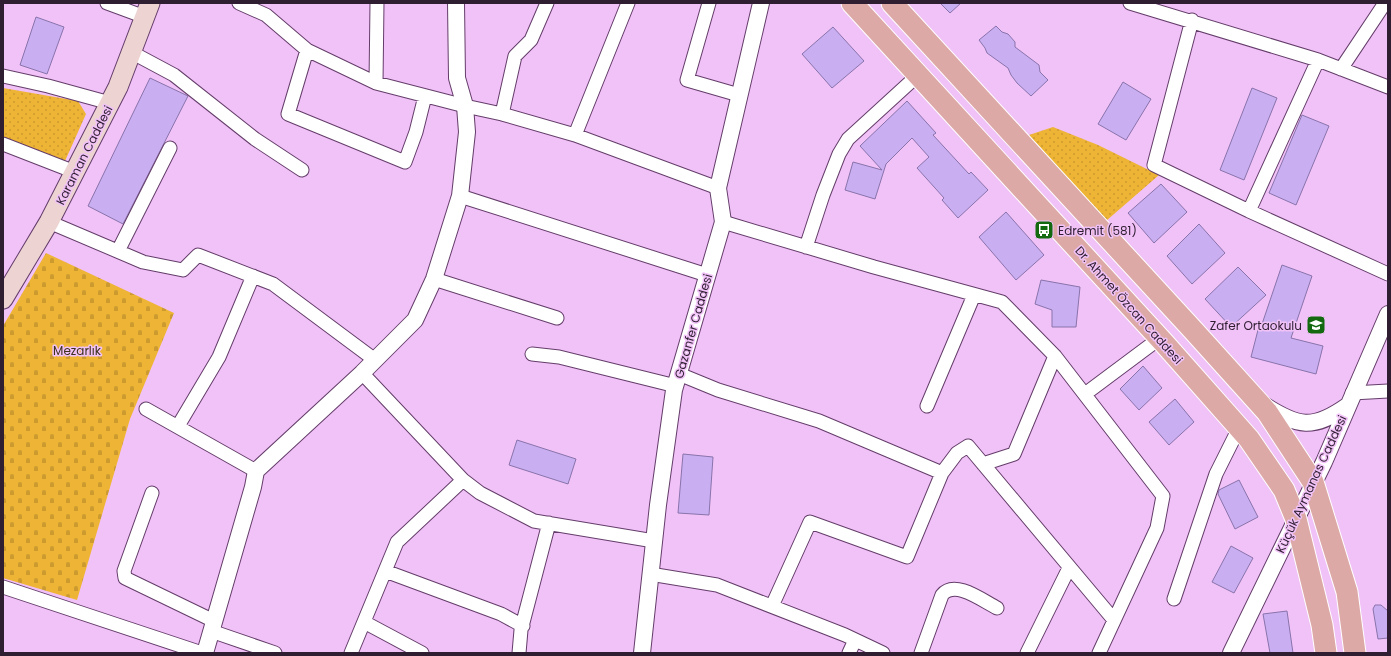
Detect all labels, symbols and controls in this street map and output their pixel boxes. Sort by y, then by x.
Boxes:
street label: Karaman Caddesi [52,102,116,208]
bus stop icon: Edremit (581) [1033,219,1055,241]
place label: Edremit (581) [1058,222,1137,239]
street label: Dr. Ahmet Özcan Caddesi [1071,242,1187,368]
street label: Gazanfer Caddesi [670,272,716,380]
school or university icon: Zafer Ortaokulu [1305,314,1327,336]
place label: Zafer Ortaokulu [1210,317,1302,334]
park label: Mezarlık [53,342,102,359]
street label: Küçük Aymanas Caddesi [1272,412,1350,556]

